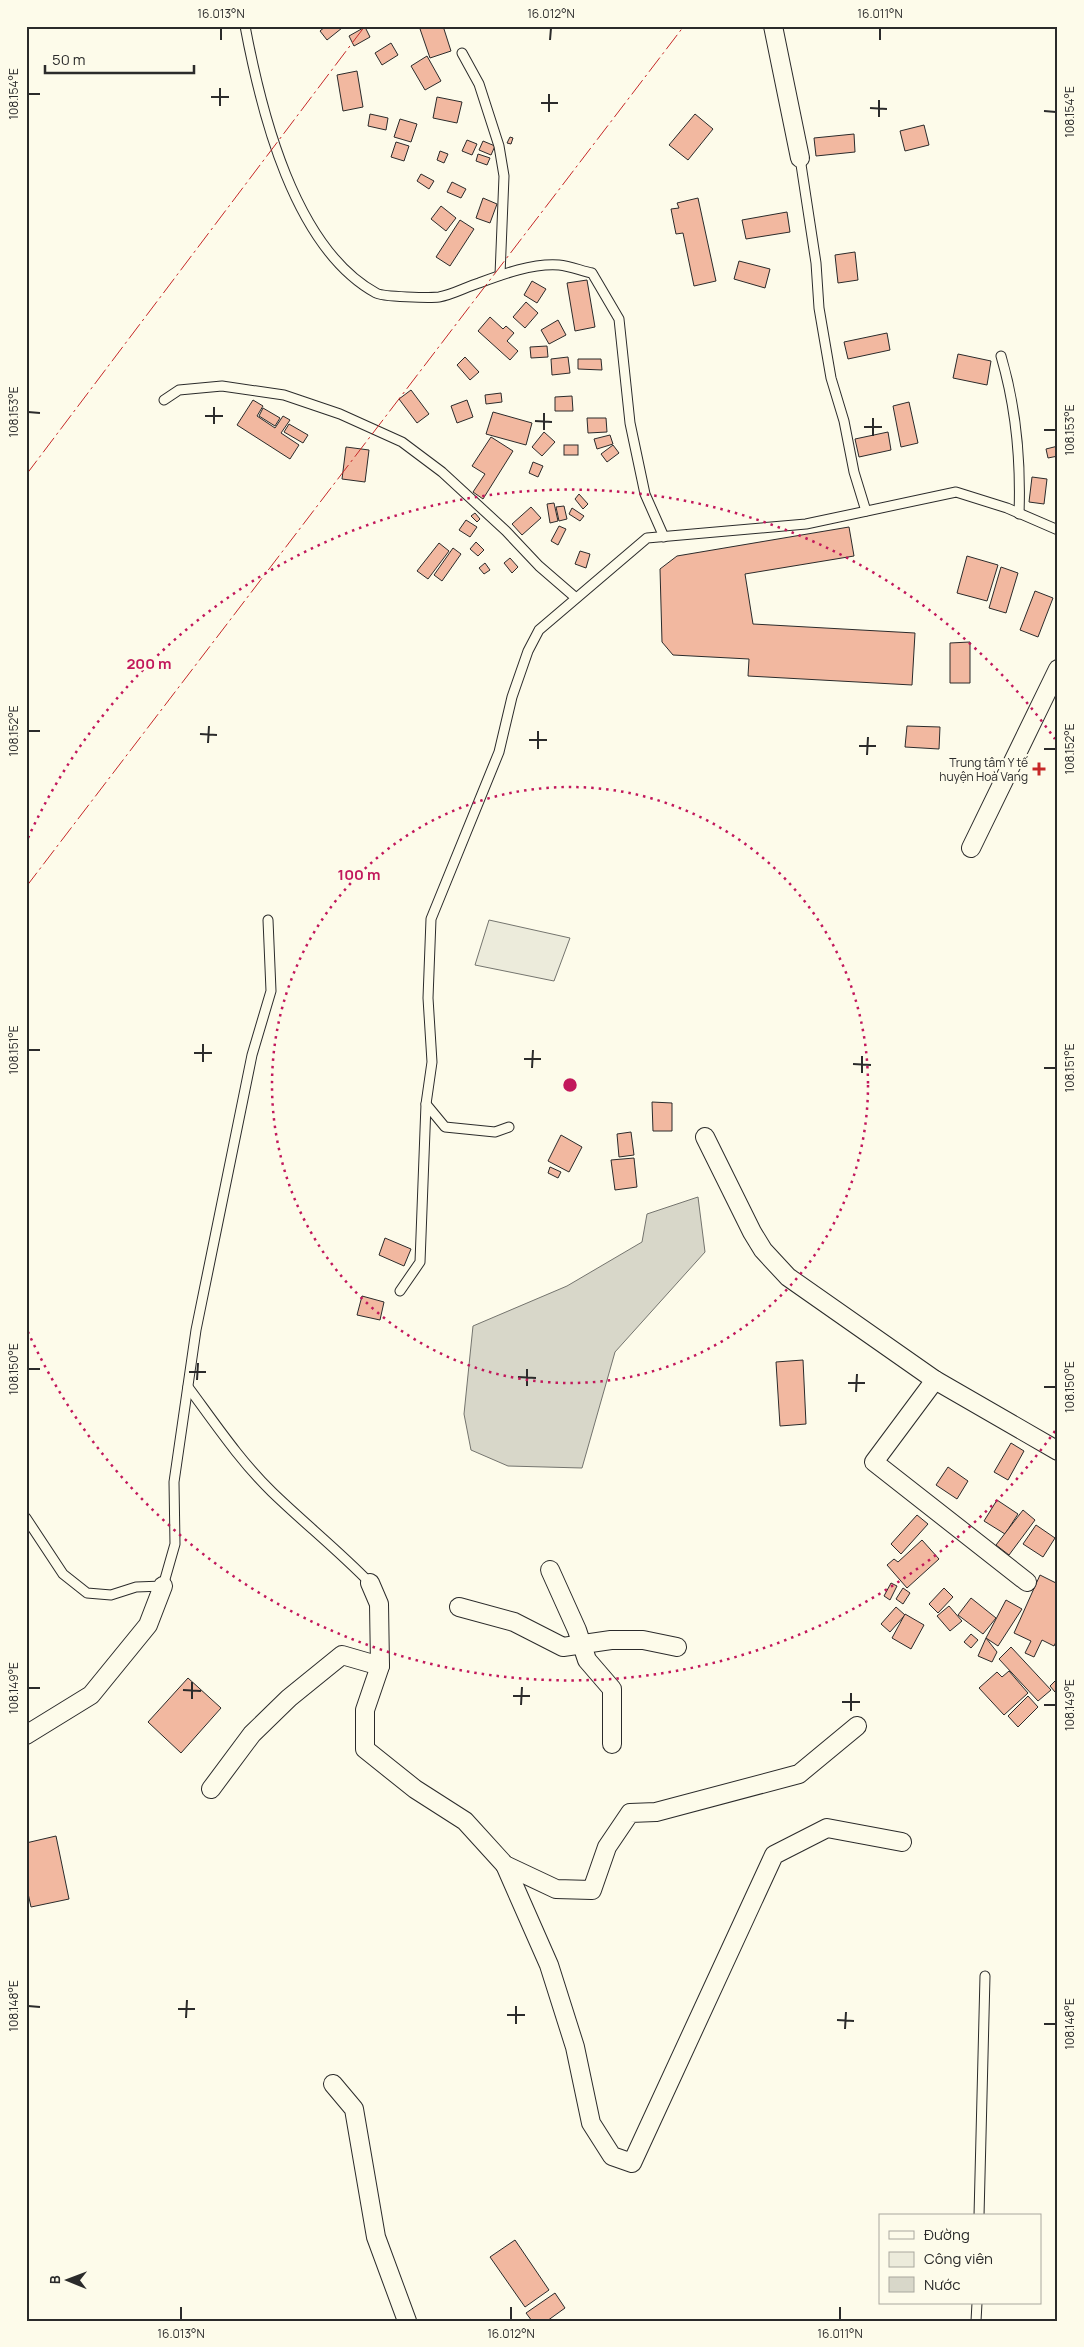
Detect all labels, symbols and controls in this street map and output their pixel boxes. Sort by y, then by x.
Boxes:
text: 16.013°N [197,5,245,22]
text: 16.012°N [527,5,575,22]
text: 16.011°N [857,5,903,22]
scale bar [45,42,194,74]
text: 50 m [52,49,86,70]
text: 108.154°E [5,68,22,120]
text: 108.154°E [1061,86,1078,138]
text: 108.153°E [5,386,22,438]
text: 108.153°E [1061,404,1078,456]
text: 200 m [126,653,172,674]
text: 108.152°E [5,705,22,756]
text: 108.152°E [1061,723,1078,774]
place label: Trung tâm Y tế huyện Hoà Vang [939,754,1028,785]
marker: Trung tâm Y tế huyện Hoà Vang [1032,762,1046,776]
text: 100 m [338,864,380,885]
text: 108.151°E [5,1025,22,1075]
text: 108.151°E [1061,1043,1078,1093]
centre of rings [561,1076,579,1094]
text: 108.150°E [5,1343,22,1395]
text: 108.150°E [1061,1361,1078,1413]
text: 108.149°E [5,1662,22,1714]
text: 108.149°E [1061,1679,1078,1731]
text: 108.148°E [5,1980,22,2032]
text: 108.148°E [1061,1998,1078,2050]
legend [879,2214,1042,2304]
text: Đường [924,2224,970,2245]
text: Công viên [924,2248,993,2269]
north arrow [42,2254,92,2304]
text: Nước [924,2274,961,2295]
text: B [45,2275,64,2284]
text: 16.013°N [157,2325,205,2342]
text: 16.012°N [487,2325,535,2342]
text: 16.011°N [817,2325,863,2342]

